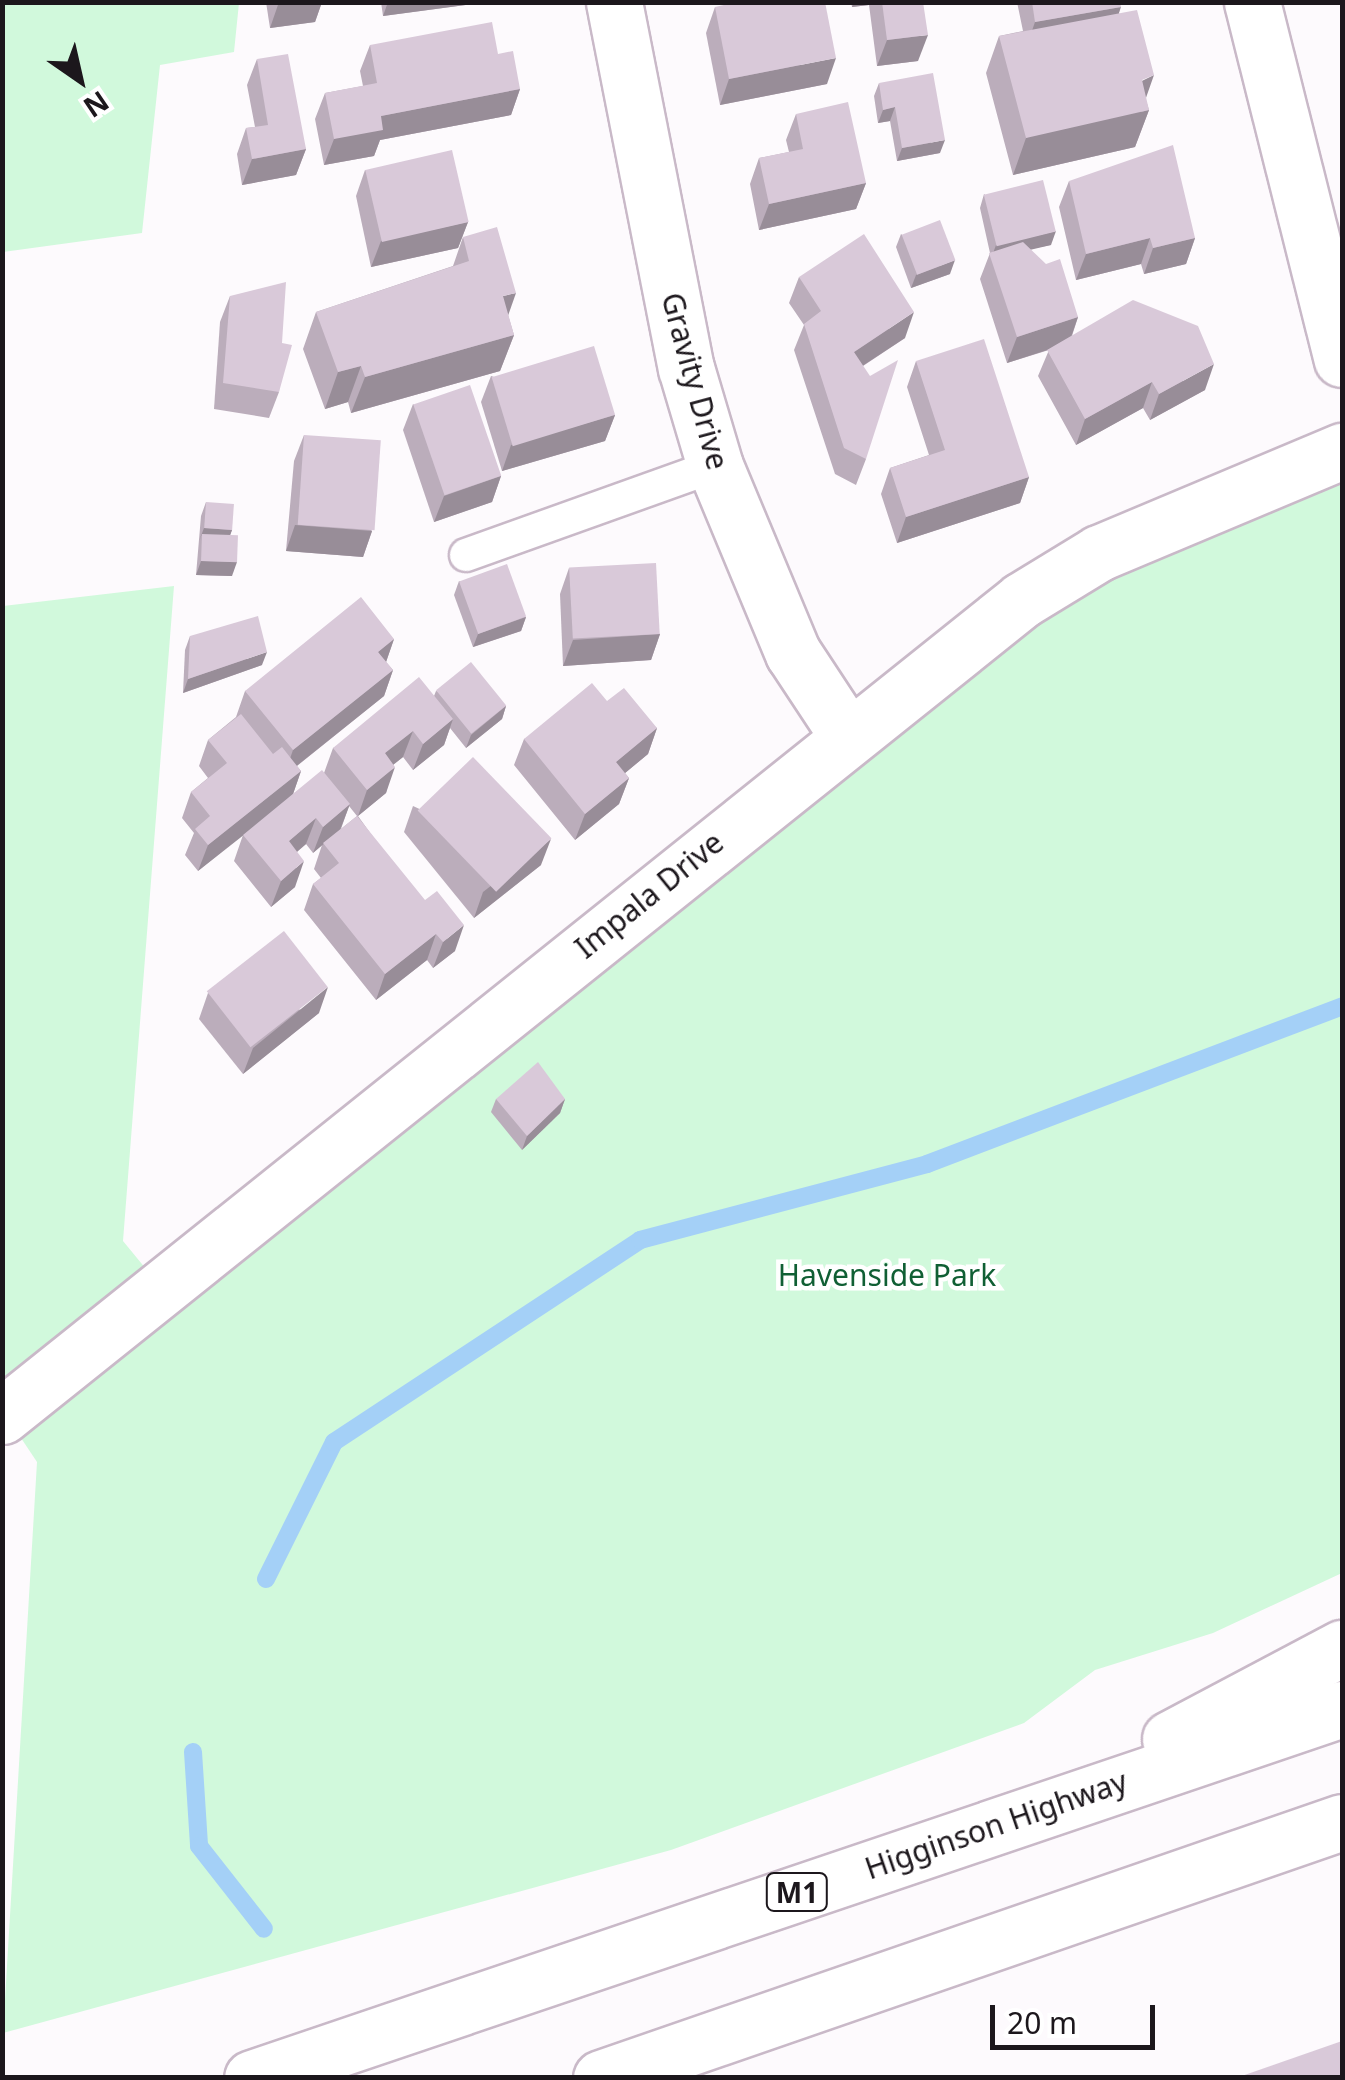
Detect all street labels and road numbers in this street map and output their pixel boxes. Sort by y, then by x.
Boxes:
street label: Gravity Drive [654,289,736,473]
street label: Impala Drive [568,824,730,966]
street label: Higginson Highway [860,1763,1132,1887]
road number: M1 [764,1869,830,1915]

